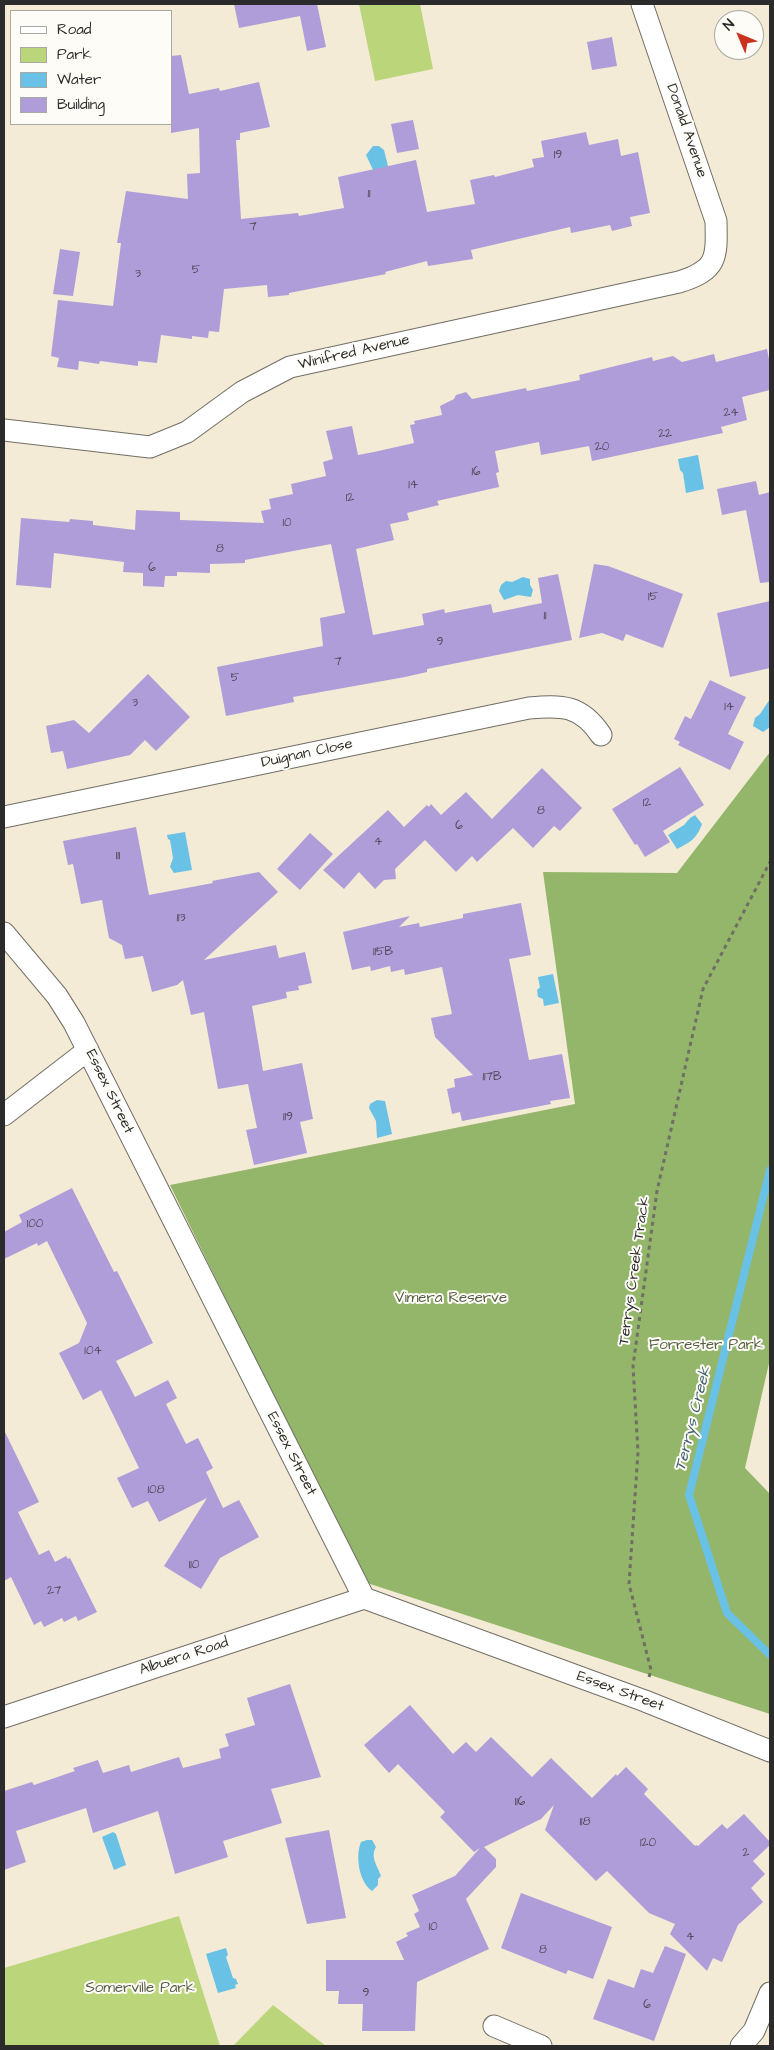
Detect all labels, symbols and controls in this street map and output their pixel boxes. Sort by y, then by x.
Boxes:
legend [10,10,172,125]
north arrow [714,10,764,60]
text: N [719,15,739,35]
text: Road [57,19,91,40]
text: Park [57,44,92,65]
text: Water [57,69,101,90]
street label: Donald Avenue [662,82,710,180]
text: Building [57,94,105,115]
house number: 19 [554,148,562,162]
house number: 11 [367,187,371,201]
house number: 7 [249,220,257,234]
house number: 5 [192,263,200,277]
house number: 3 [135,267,141,281]
street label: Winifred Avenue [296,331,412,375]
house number: 24 [723,406,739,420]
house number: 22 [658,427,672,441]
house number: 20 [595,440,609,454]
house number: 16 [471,465,481,479]
house number: 14 [408,478,418,492]
house number: 12 [346,491,354,505]
house number: 10 [282,516,292,530]
house number: 8 [216,542,224,556]
house number: 6 [148,561,156,575]
house number: 15 [648,590,658,604]
house number: 11 [543,609,547,623]
house number: 9 [437,635,443,649]
house number: 7 [334,655,342,669]
house number: 5 [231,671,239,685]
house number: 3 [132,696,138,710]
house number: 14 [724,700,734,714]
street label: Duignan Close [260,736,354,772]
house number: 12 [643,796,651,810]
house number: 8 [537,804,545,818]
house number: 6 [455,819,463,833]
house number: 4 [374,835,382,849]
house number: 111 [116,849,120,863]
house number: 113 [176,911,186,925]
house number: 115B [373,945,393,959]
street label: Essex Street [81,1047,137,1137]
house number: 117B [483,1070,501,1084]
house number: 119 [283,1110,293,1124]
street label: Terrys Creek Track [616,1195,654,1347]
house number: 100 [27,1217,43,1231]
park label: Vimera Reserve [395,1290,507,1308]
park label: Forrester Park [649,1337,763,1355]
house number: 104 [84,1344,102,1358]
water label: Terrys Creek [672,1365,716,1473]
street label: Essex Street [262,1409,320,1499]
house number: 108 [148,1483,164,1497]
house number: 110 [189,1558,199,1572]
house number: 27 [47,1584,61,1598]
street label: Albuera Road [137,1634,231,1680]
street label: Essex Street [574,1668,666,1716]
house number: 116 [515,1795,525,1809]
house number: 118 [580,1815,590,1829]
house number: 120 [640,1836,656,1850]
house number: 2 [743,1846,749,1860]
house number: 10 [428,1920,438,1934]
house number: 4 [686,1930,694,1944]
house number: 8 [539,1943,547,1957]
park label: Somerville Park [85,1980,195,1998]
house number: 9 [363,1986,369,2000]
house number: 6 [643,1998,651,2012]

